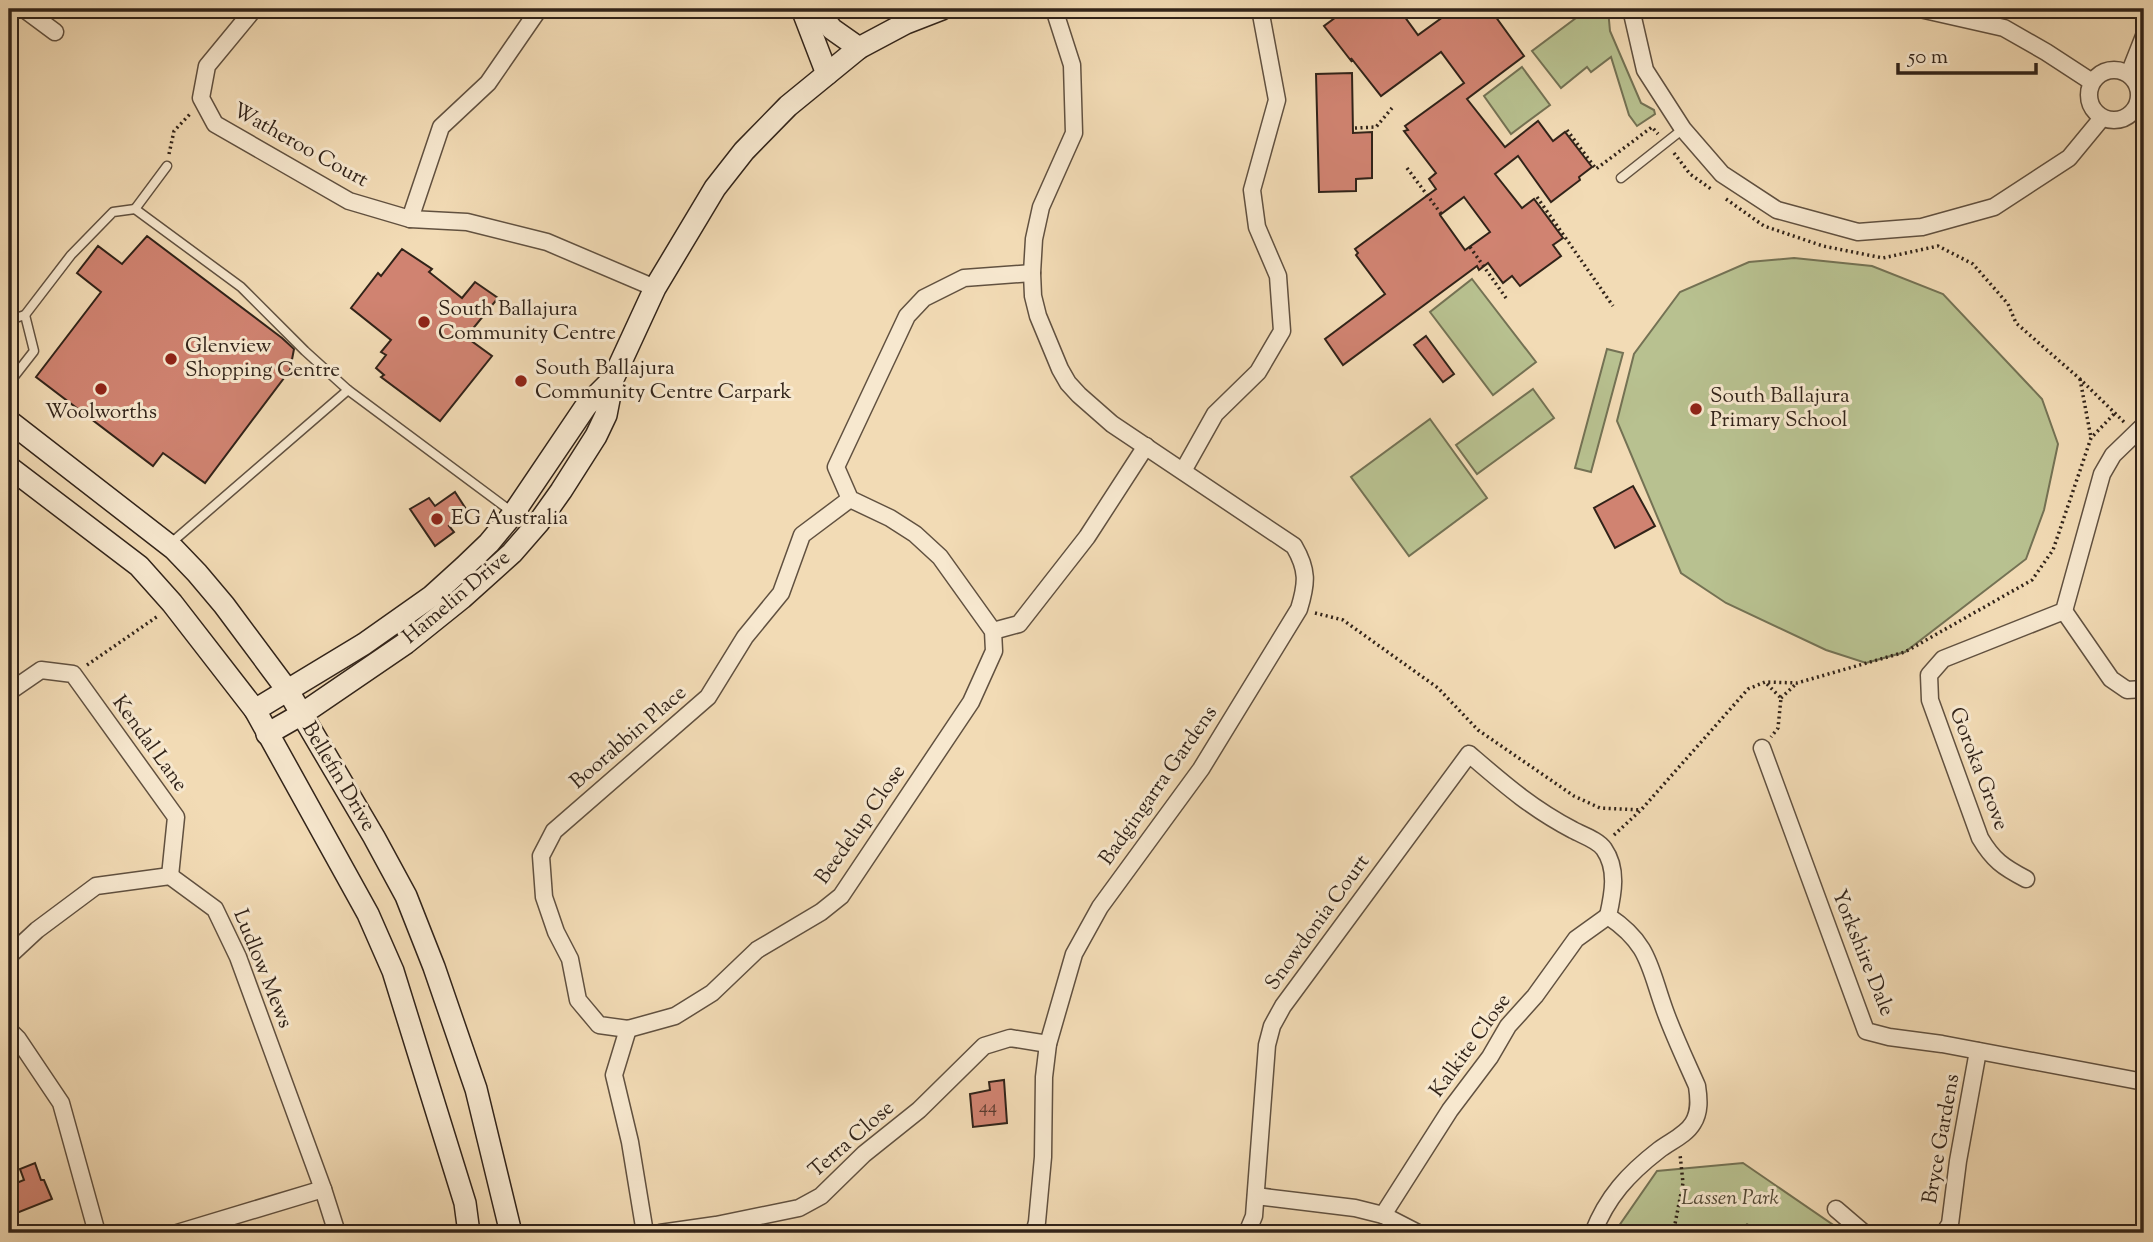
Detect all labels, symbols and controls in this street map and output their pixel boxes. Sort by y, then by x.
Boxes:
scale bar [1898,32,2036,76]
text: 50 m [1907,43,1948,73]
street label: Watheroo Court [227,96,373,196]
place label: South Ballajura Community Centre [438,295,616,349]
marker: South Ballajura Community Centre [416,314,432,330]
place label: Glenview Shopping Centre [185,332,340,386]
marker: Glenview Shopping Centre [163,351,179,367]
place label: South Ballajura Community Centre Carpark [535,354,792,408]
marker: South Ballajura Community Centre Carpark [513,373,529,389]
marker: Woolworths [93,381,109,397]
place label: South Ballajura Primary School [1710,382,1850,436]
place label: Woolworths [45,398,157,428]
marker: South Ballajura Primary School [1688,401,1704,417]
place label: EG Australia [451,504,569,534]
marker: EG Australia [429,511,445,527]
street label: Hamelin Drive [397,544,517,652]
street label: Boorabbin Place [564,679,694,797]
street label: Kendal Lane [104,690,194,798]
street label: Badgingarra Gardens [1093,700,1225,872]
street label: Goroka Grove [1941,703,2015,835]
street label: Bellefin Drive [293,717,383,837]
street label: Beedelup Close [809,759,913,891]
street label: Snowdonia Court [1258,849,1378,997]
street label: Yorkshire Dale [1823,885,1901,1021]
street label: Ludlow Mews [225,905,299,1033]
street label: Kalkite Close [1423,988,1519,1104]
street label: Bryce Gardens [1916,1072,1968,1206]
street label: Terra Close [803,1094,901,1186]
house number: 44 [979,1095,997,1121]
park label: Lassen Park [1681,1184,1780,1214]

